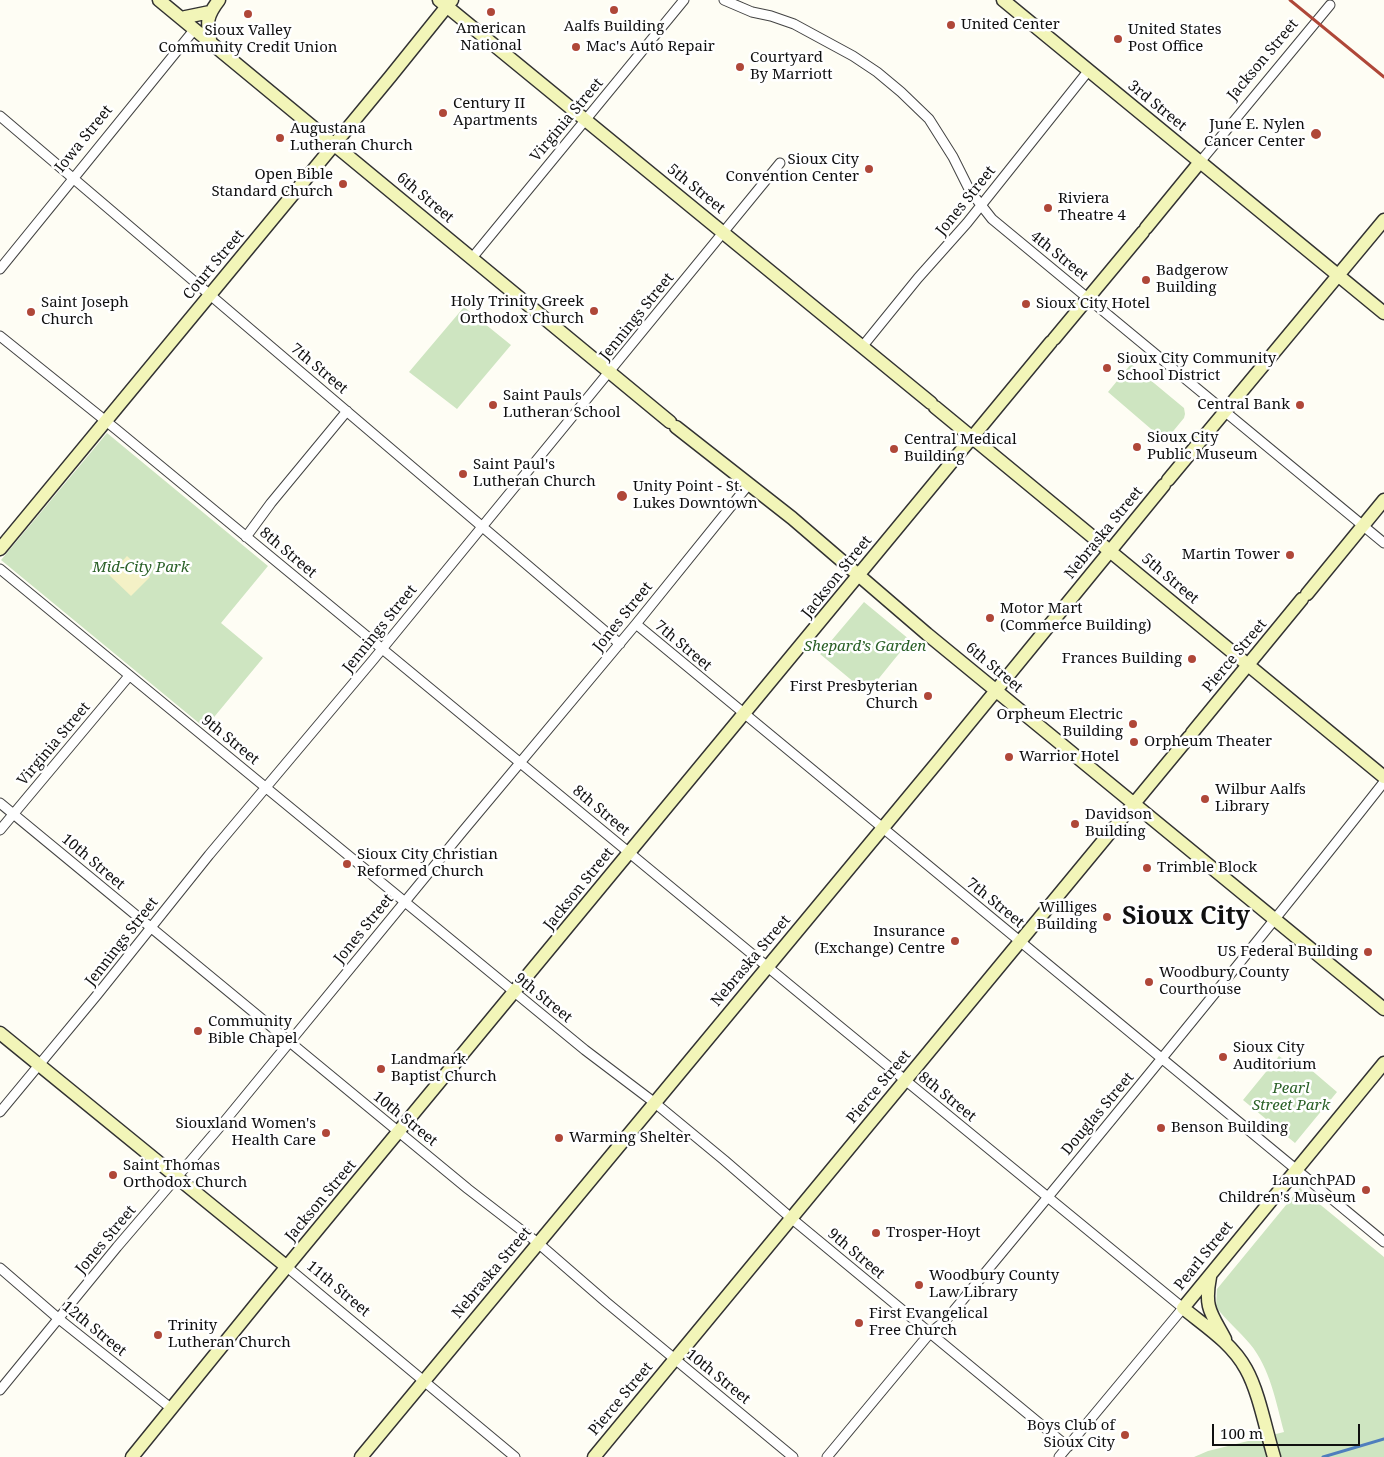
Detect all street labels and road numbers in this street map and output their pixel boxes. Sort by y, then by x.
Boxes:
street label: Jackson Street [1224,16,1302,104]
street label: Virginia Street [527,75,607,165]
street label: 3rd Street [1124,77,1190,135]
street label: Iowa Street [51,102,117,176]
street label: 5th Street [664,160,728,218]
street label: Jones Street [933,163,999,239]
street label: 6th Street [393,169,457,227]
street label: Court Street [180,226,248,304]
street label: 4th Street [1027,227,1091,285]
street label: Jennings Street [596,269,678,365]
street label: 7th Street [287,340,351,398]
street label: Nebraska Street [1061,483,1147,583]
street label: 8th Street [256,524,320,582]
street label: Jackson Street [798,532,876,622]
street label: 5th Street [1138,550,1202,608]
street label: Jones Street [590,579,656,655]
street label: Jennings Street [339,581,421,677]
street label: Pierce Street [1199,616,1271,696]
street label: 7th Street [651,617,715,675]
street label: 6th Street [962,639,1026,697]
street label: Virginia Street [14,699,94,789]
street label: 9th Street [198,711,262,769]
street label: 8th Street [569,782,633,840]
street label: 10th Street [58,830,128,894]
street label: Jackson Street [540,844,618,934]
street label: 7th Street [963,874,1027,932]
street label: Jones Street [331,891,397,967]
street label: Jennings Street [82,894,162,990]
street label: Nebraska Street [708,912,794,1010]
street label: 9th Street [511,969,575,1027]
street label: Pierce Street [843,1047,915,1127]
street label: 8th Street [915,1068,979,1126]
street label: Douglas Street [1058,1069,1138,1159]
street label: 10th Street [369,1088,441,1150]
street label: Jackson Street [282,1157,360,1245]
street label: Jones Street [72,1202,140,1278]
street label: Pearl Street [1171,1218,1237,1294]
street label: Nebraska Street [449,1224,535,1322]
street label: 9th Street [824,1225,888,1283]
street label: 11th Street [303,1257,373,1321]
street label: 12th Street [58,1298,130,1360]
street label: 10th Street [682,1346,754,1408]
street label: Pierce Street [585,1359,657,1439]

